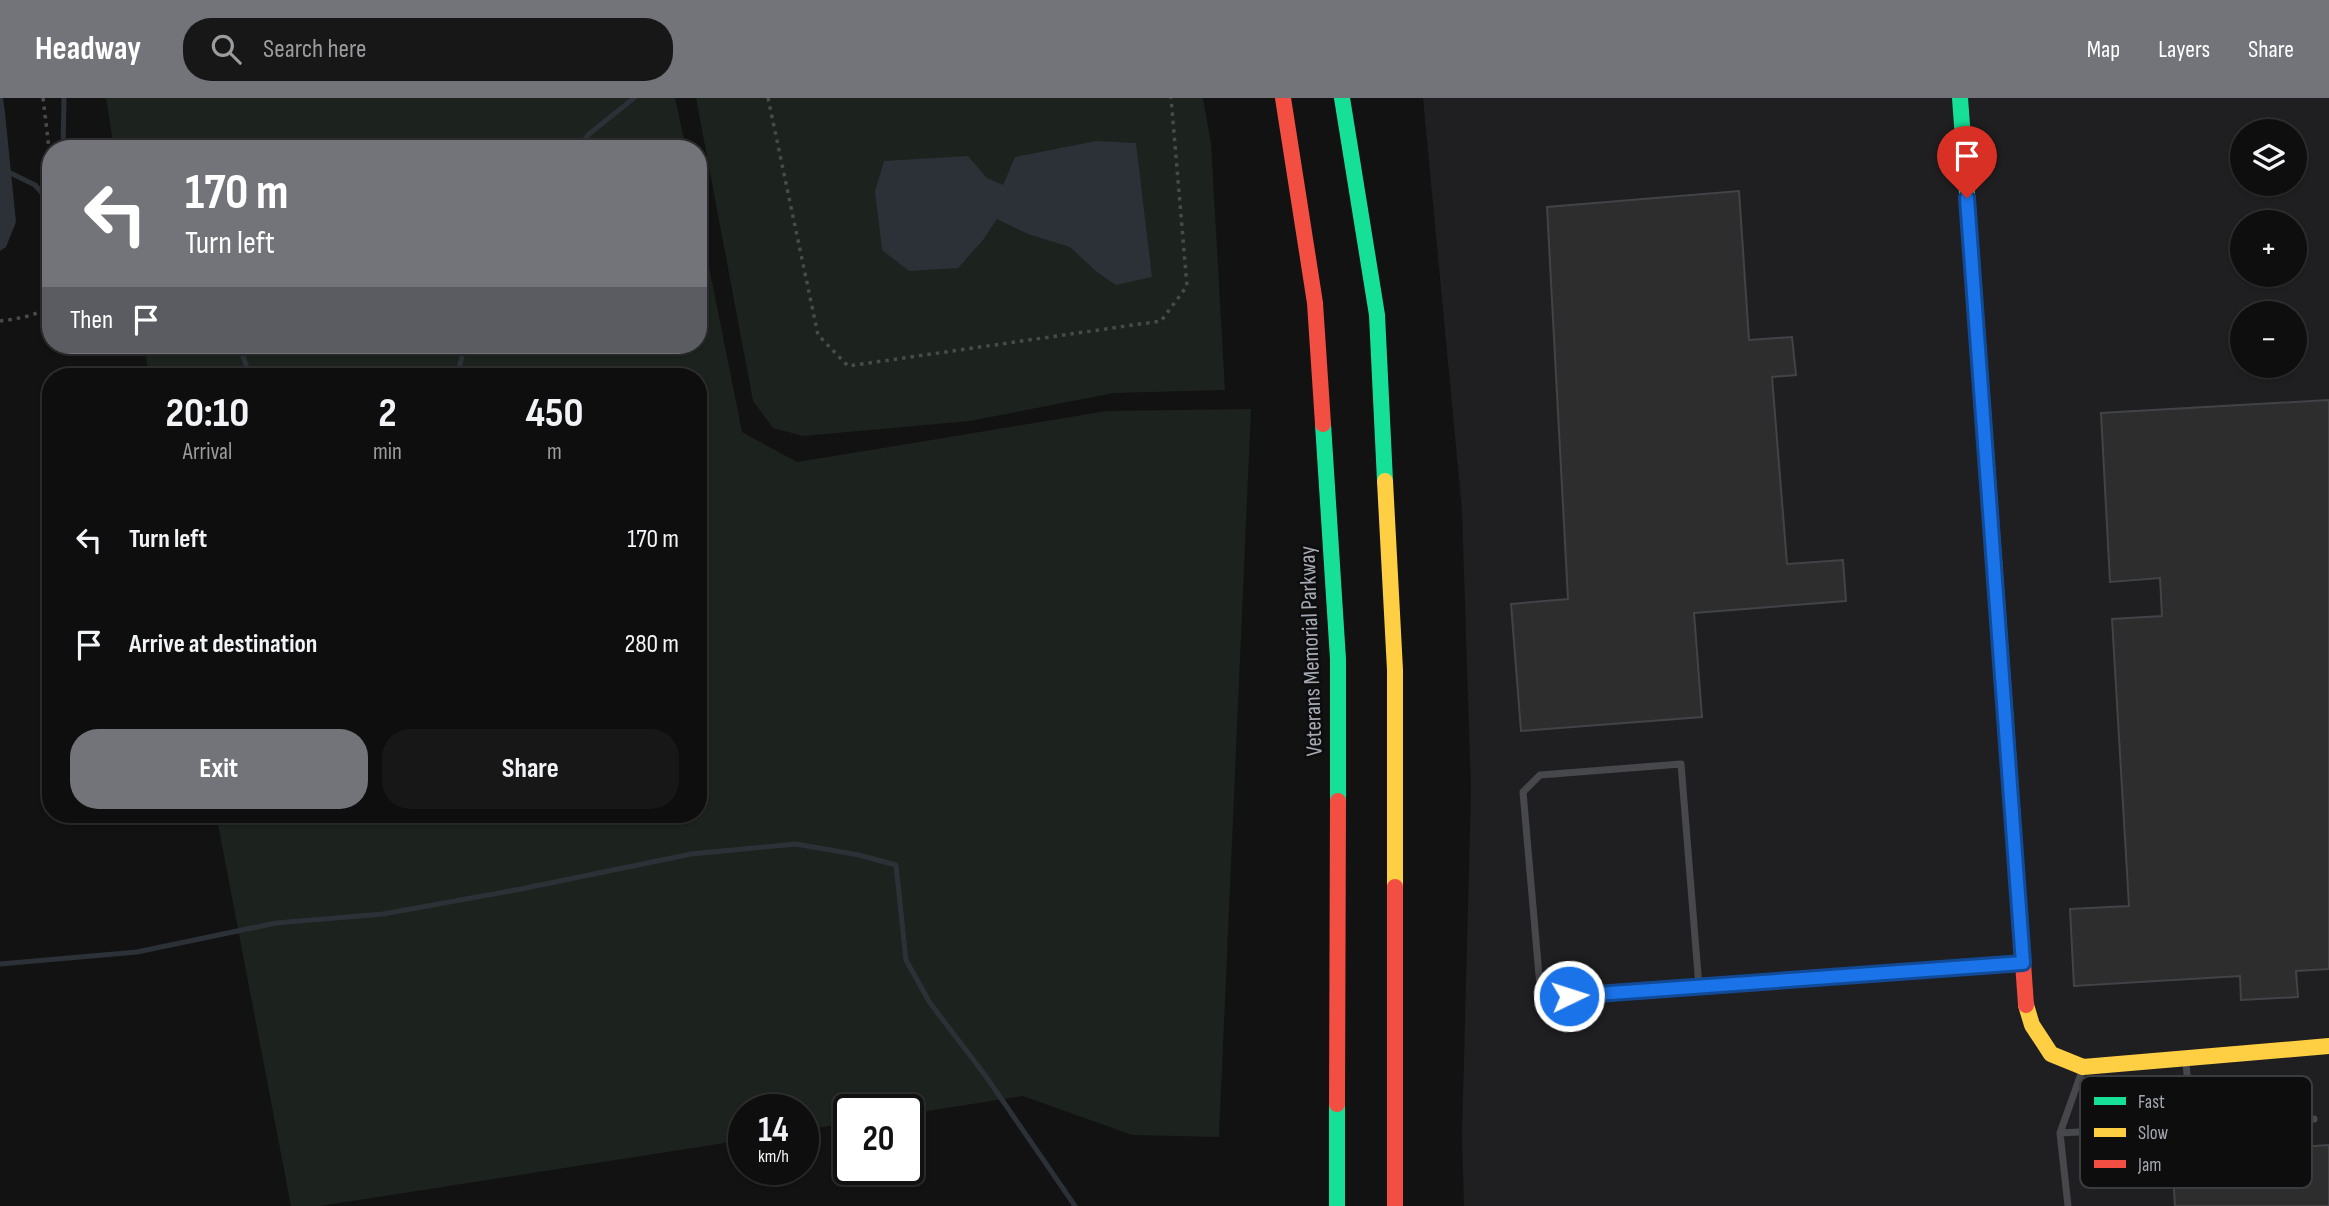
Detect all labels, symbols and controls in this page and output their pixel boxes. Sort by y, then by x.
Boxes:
search box [183,18,673,81]
text: Headway [35,29,141,69]
icon: search [207,30,245,68]
text: Search here [263,34,366,65]
text: Map [2087,35,2120,64]
text: Layers [2158,35,2210,64]
text: Share [2248,35,2294,64]
map controls [2230,119,2307,378]
button: layers [2230,119,2307,196]
pin [1937,126,1997,198]
icon: arrive [1948,137,1986,175]
text: 170 m [185,164,289,223]
icon: left [70,168,161,259]
button: + [2230,210,2307,287]
text: Turn left [185,224,275,263]
icon: arrive [127,301,165,339]
button: − [2230,301,2307,378]
text: Then [70,305,113,336]
text: 20:10 [166,388,249,439]
text: 2 [378,388,397,439]
text: 450 [525,388,583,439]
text: Arrival [183,438,232,466]
text: min [373,438,402,466]
text: m [547,438,562,466]
icon: left [70,521,108,559]
text: Turn left [129,524,207,555]
text: 170 m [627,524,679,555]
street label: Veterans Memorial Parkway [1293,545,1329,757]
icon: arrive [70,626,108,664]
text: Arrive at destination [129,629,317,660]
text: 280 m [624,629,679,660]
button: Exit [70,729,368,809]
button: Share [382,729,679,809]
position arrow [1532,959,1606,1033]
legend [2080,1076,2312,1188]
text: Fast [2138,1091,2165,1114]
speed limit sign: 20 [833,1094,924,1185]
text: 14 [758,1109,789,1152]
text: Slow [2138,1122,2168,1145]
text: km/h [758,1146,789,1167]
text: Jam [2137,1154,2161,1177]

